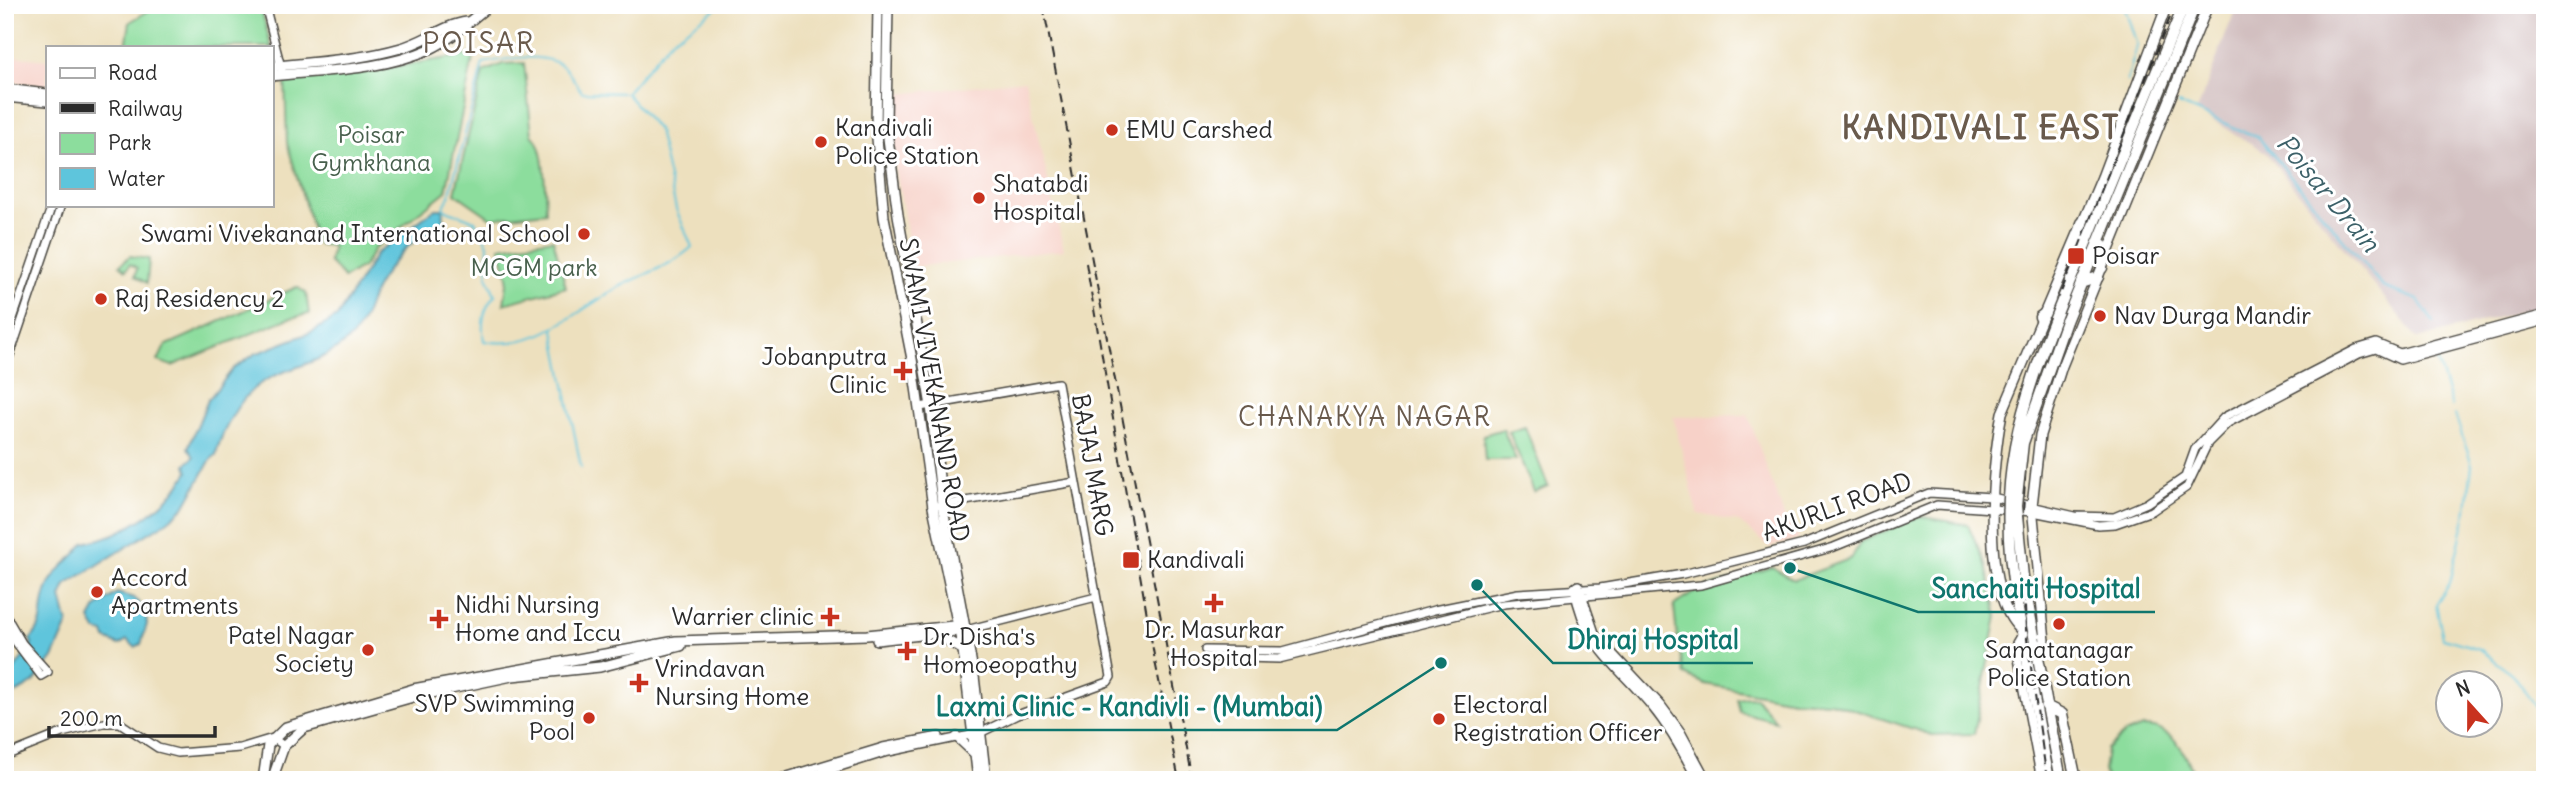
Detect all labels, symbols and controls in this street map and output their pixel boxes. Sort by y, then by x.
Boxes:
district label: POISAR [422,25,536,61]
legend [46,46,273,206]
text: Road [108,59,157,86]
text: Railway [108,95,183,122]
district label: KANDIVALI EAST [1842,107,2120,148]
place label: Kandivali Police Station [835,112,979,170]
place label: EMU Carshed [1126,114,1273,144]
park label: Poisar Gymkhana [311,119,431,177]
marker: EMU Carshed [1104,122,1120,138]
water label: Poisar Drain [2270,127,2388,259]
text: Park [108,129,151,156]
marker: Kandivali Police Station [813,134,829,150]
text: Water [108,165,166,192]
place label: Shatabdi Hospital [993,168,1088,226]
marker: Shatabdi Hospital [971,190,987,206]
place label: Swami Vivekanand International School [141,218,570,248]
marker: Swami Vivekanand International School [576,226,592,242]
street label: SWAMI VIVEKANAND ROAD [893,236,976,544]
place label: Poisar [2092,240,2159,270]
marker: Poisar [2066,246,2086,266]
park label: MCGM park [471,252,597,282]
place label: Raj Residency 2 [115,283,284,313]
marker: Raj Residency 2 [93,291,109,307]
place label: Nav Durga Mandir [2114,300,2311,330]
marker: Nav Durga Mandir [2092,308,2108,324]
place label: Jobanputra Clinic [762,341,887,399]
marker: Jobanputra Clinic [893,361,913,381]
street label: BAJAJ MARG [1066,391,1120,538]
district label: CHANAKYA NAGAR [1238,400,1492,433]
street label: AKURLI ROAD [1758,465,1916,547]
place label: Kandivali [1147,544,1245,574]
marker: Kandivali [1121,550,1141,570]
place label: Accord Apartments [111,562,238,620]
callout: Sanchaiti Hospital [1918,565,2155,612]
text: Sanchaiti Hospital [1931,572,2141,605]
marker: Accord Apartments [89,584,105,600]
place label: Nidhi Nursing Home and Iccu [455,589,621,647]
marker: Dr. Masurkar Hospital [1204,593,1224,613]
place label: Warrier clinic [671,601,814,631]
marker: Warrier clinic [820,607,840,627]
marker: Nidhi Nursing Home and Iccu [429,609,449,629]
place label: Dr. Masurkar Hospital [1144,614,1284,672]
callout: Dhiraj Hospital [1553,616,1753,663]
marker: Samatanagar Police Station [2051,616,2067,632]
place label: Patel Nagar Society [228,620,354,678]
place label: Dr. Disha's Homoeopathy [923,621,1078,679]
text: Dhiraj Hospital [1567,623,1739,656]
place label: Samatanagar Police Station [1985,634,2133,692]
marker: Dr. Disha's Homoeopathy [897,641,917,661]
marker: Patel Nagar Society [360,642,376,658]
place label: Vrindavan Nursing Home [655,653,809,711]
north arrow [2434,670,2504,740]
marker: Vrindavan Nursing Home [629,673,649,693]
text: N [2452,675,2473,702]
callout: Laxmi Clinic - Kandivli - (Mumbai) [922,683,1337,730]
place label: SVP Swimming Pool [414,688,575,746]
place label: Electoral Registration Officer [1453,689,1663,747]
text: Laxmi Clinic - Kandivli - (Mumbai) [935,690,1323,723]
scale bar [49,694,215,738]
text: 200 m [60,705,123,732]
marker: SVP Swimming Pool [581,710,597,726]
marker: Electoral Registration Officer [1431,711,1447,727]

